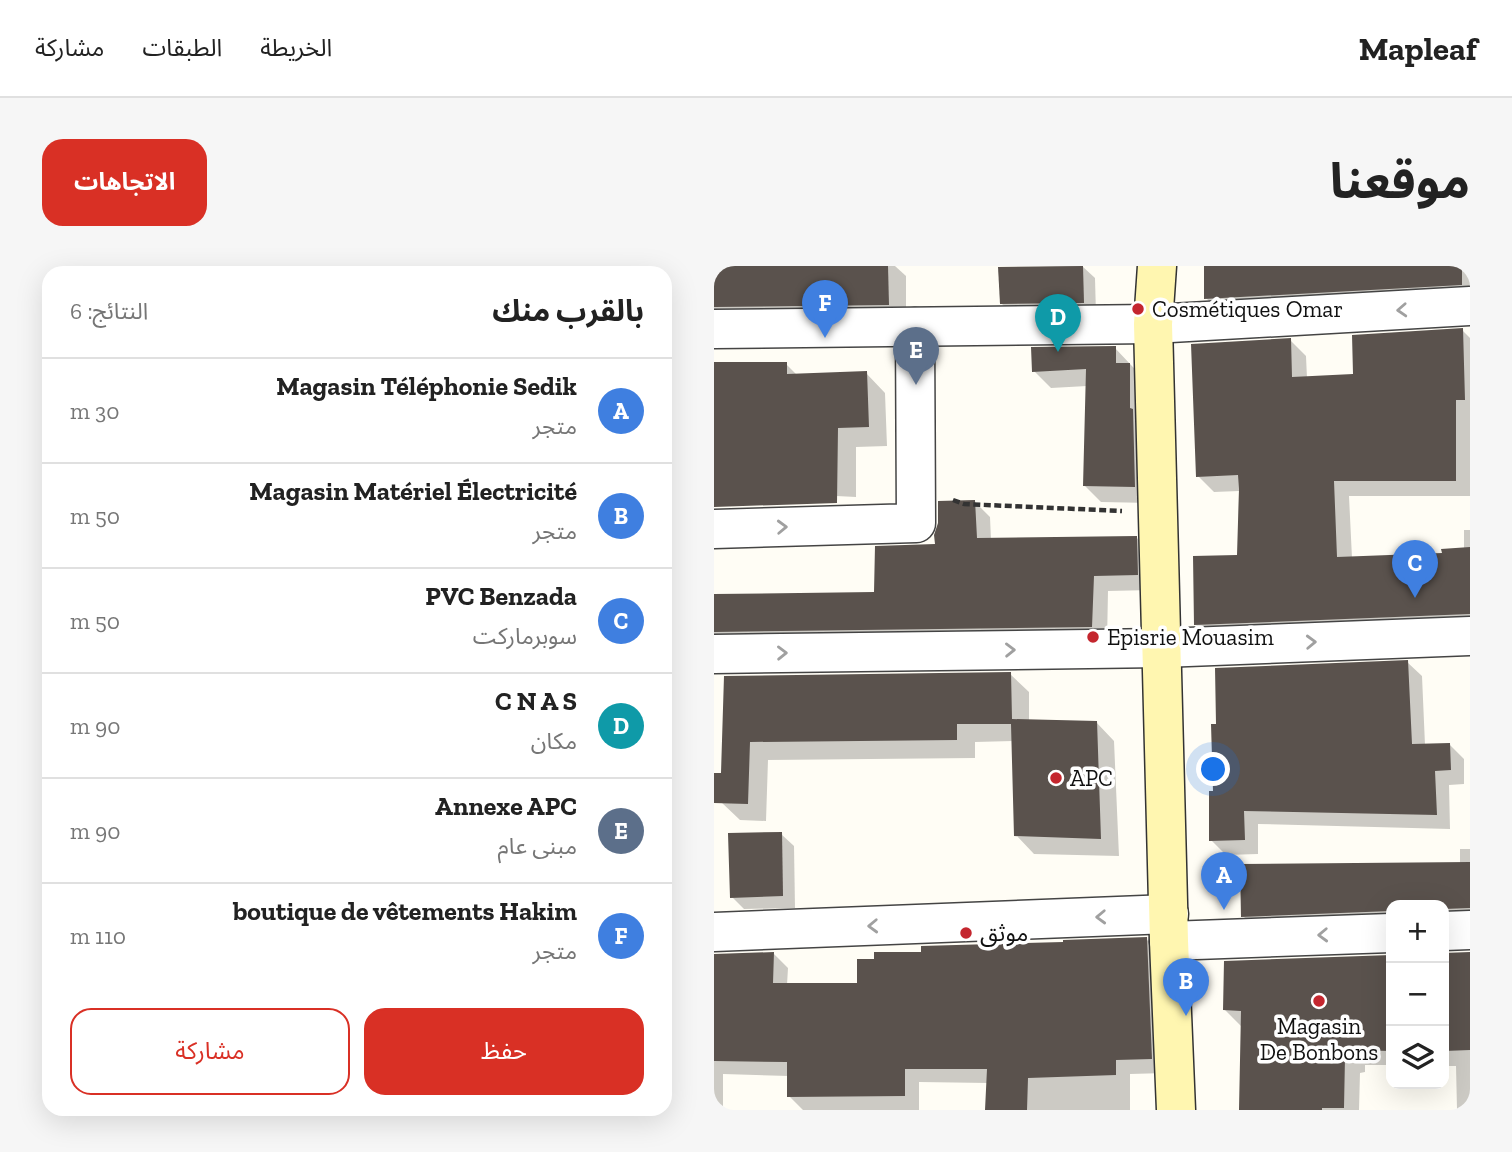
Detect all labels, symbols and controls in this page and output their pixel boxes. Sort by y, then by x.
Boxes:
text: Mapleaf [1359,29,1477,68]
text: مشاركة [35,33,104,62]
text: الطبقات [142,33,222,62]
text: الخريطة [260,33,332,62]
button: الاتجاهات [42,139,207,226]
text: موقعنا [1330,152,1470,211]
pin: F [802,280,848,338]
text: بالقرب منك [492,293,644,329]
pin: D [1035,294,1081,352]
place label: Cosmétiques Omar [1152,295,1343,323]
text: النتائج: 6 [70,297,148,325]
marker: Cosmétiques Omar [1130,301,1146,317]
one-way arrow [1396,302,1407,317]
pin: E [893,327,939,385]
text: Magasin Téléphonie Sedik [276,370,577,402]
text: 30 m [70,397,120,425]
text: A [613,397,629,425]
text: متجر [533,412,577,440]
text: Magasin Matériel Électricité [249,475,577,507]
text: 50 m [70,502,120,530]
text: B [614,502,628,530]
text: متجر [533,517,577,545]
one-way arrow [777,519,788,534]
pin: C [1392,540,1438,598]
text: PVC Benzada [425,580,577,612]
text: 50 m [70,607,120,635]
text: C [614,607,628,635]
text: سوبرماركت [473,622,577,650]
place label: Episrie Mouasim [1107,623,1274,651]
marker: Episrie Mouasim [1085,629,1101,645]
one-way arrow [1305,635,1316,650]
one-way arrow [1005,642,1015,658]
one-way arrow [777,646,788,661]
text: C N A S [495,685,577,717]
text: 90 m [70,712,121,740]
text: D [613,712,629,740]
text: مكان [531,727,577,755]
your location [1196,752,1230,786]
place label: APC [1070,764,1113,792]
marker: APC [1048,770,1064,786]
text: Annexe APC [435,790,577,822]
text: 90 m [70,817,121,845]
text: E [614,817,628,845]
text: مبنى عام [498,832,577,860]
pin: A [1201,852,1247,910]
text: boutique de vêtements Hakim [233,895,577,927]
map controls [1386,900,1449,1089]
button: + [1386,900,1449,963]
one-way arrow [1095,909,1106,924]
one-way arrow [868,918,879,933]
place label: موثق [980,919,1028,947]
text: 110 m [70,922,126,950]
text: F [614,922,628,950]
marker: موثق [958,925,974,941]
one-way arrow [1317,928,1328,943]
text: متجر [533,937,577,965]
pin: B [1163,958,1209,1016]
button: − [1386,963,1449,1026]
marker: Magasin De Bonbons [1311,993,1327,1009]
button: مشاركة [70,1008,350,1095]
button: حفظ [364,1008,644,1095]
place label: Magasin De Bonbons [1260,1012,1378,1066]
button: layers [1386,1026,1449,1089]

